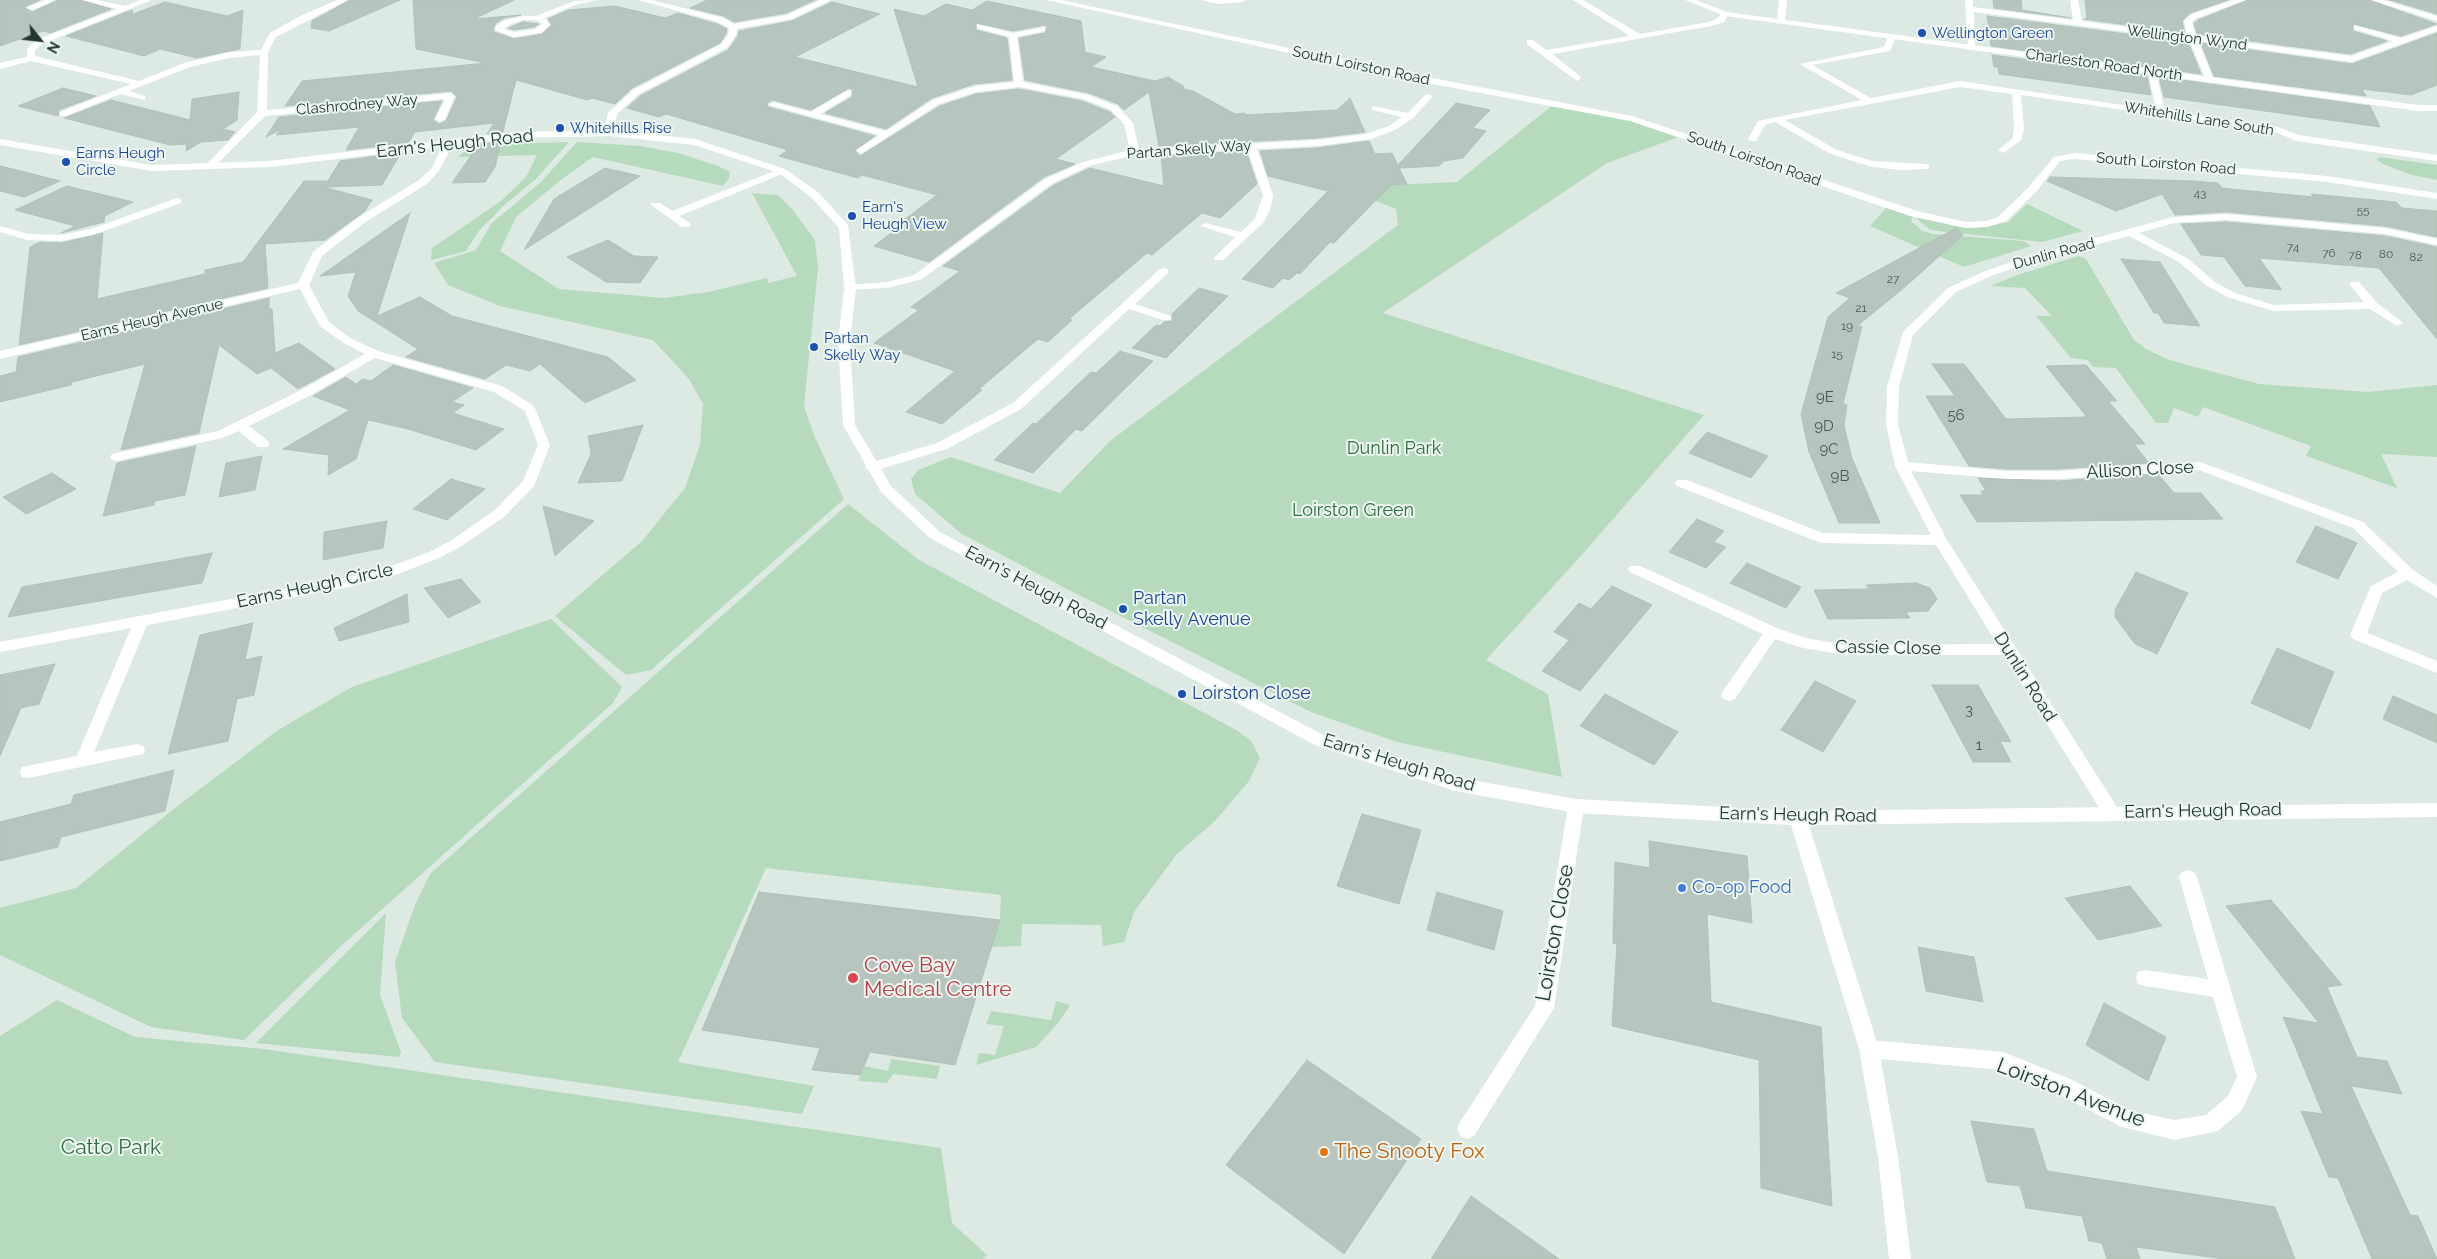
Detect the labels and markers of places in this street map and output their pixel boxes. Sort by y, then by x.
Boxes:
place label: Wellington Green [1932,24,2053,42]
marker: Wellington Green [1916,27,1928,39]
place label: Whitehills Rise [570,119,672,137]
marker: Whitehills Rise [554,122,566,134]
place label: Earns Heugh Circle [76,144,165,179]
marker: Earns Heugh Circle [60,156,72,168]
place label: Earn's Heugh View [862,198,947,233]
marker: Earn's Heugh View [846,210,858,222]
place label: Partan Skelly Way [824,329,900,364]
marker: Partan Skelly Way [808,341,820,353]
place label: Partan Skelly Avenue [1133,588,1251,630]
marker: Partan Skelly Avenue [1117,603,1129,615]
place label: Loirston Close [1192,683,1311,705]
marker: Loirston Close [1176,688,1188,700]
place label: Co-op Food [1692,877,1792,899]
marker: Co-op Food [1676,882,1688,894]
place label: Cove Bay Medical Centre [864,953,1012,1003]
marker: Cove Bay Medical Centre [846,971,860,985]
place label: The Snooty Fox [1334,1139,1485,1165]
marker: The Snooty Fox [1318,1146,1330,1158]

